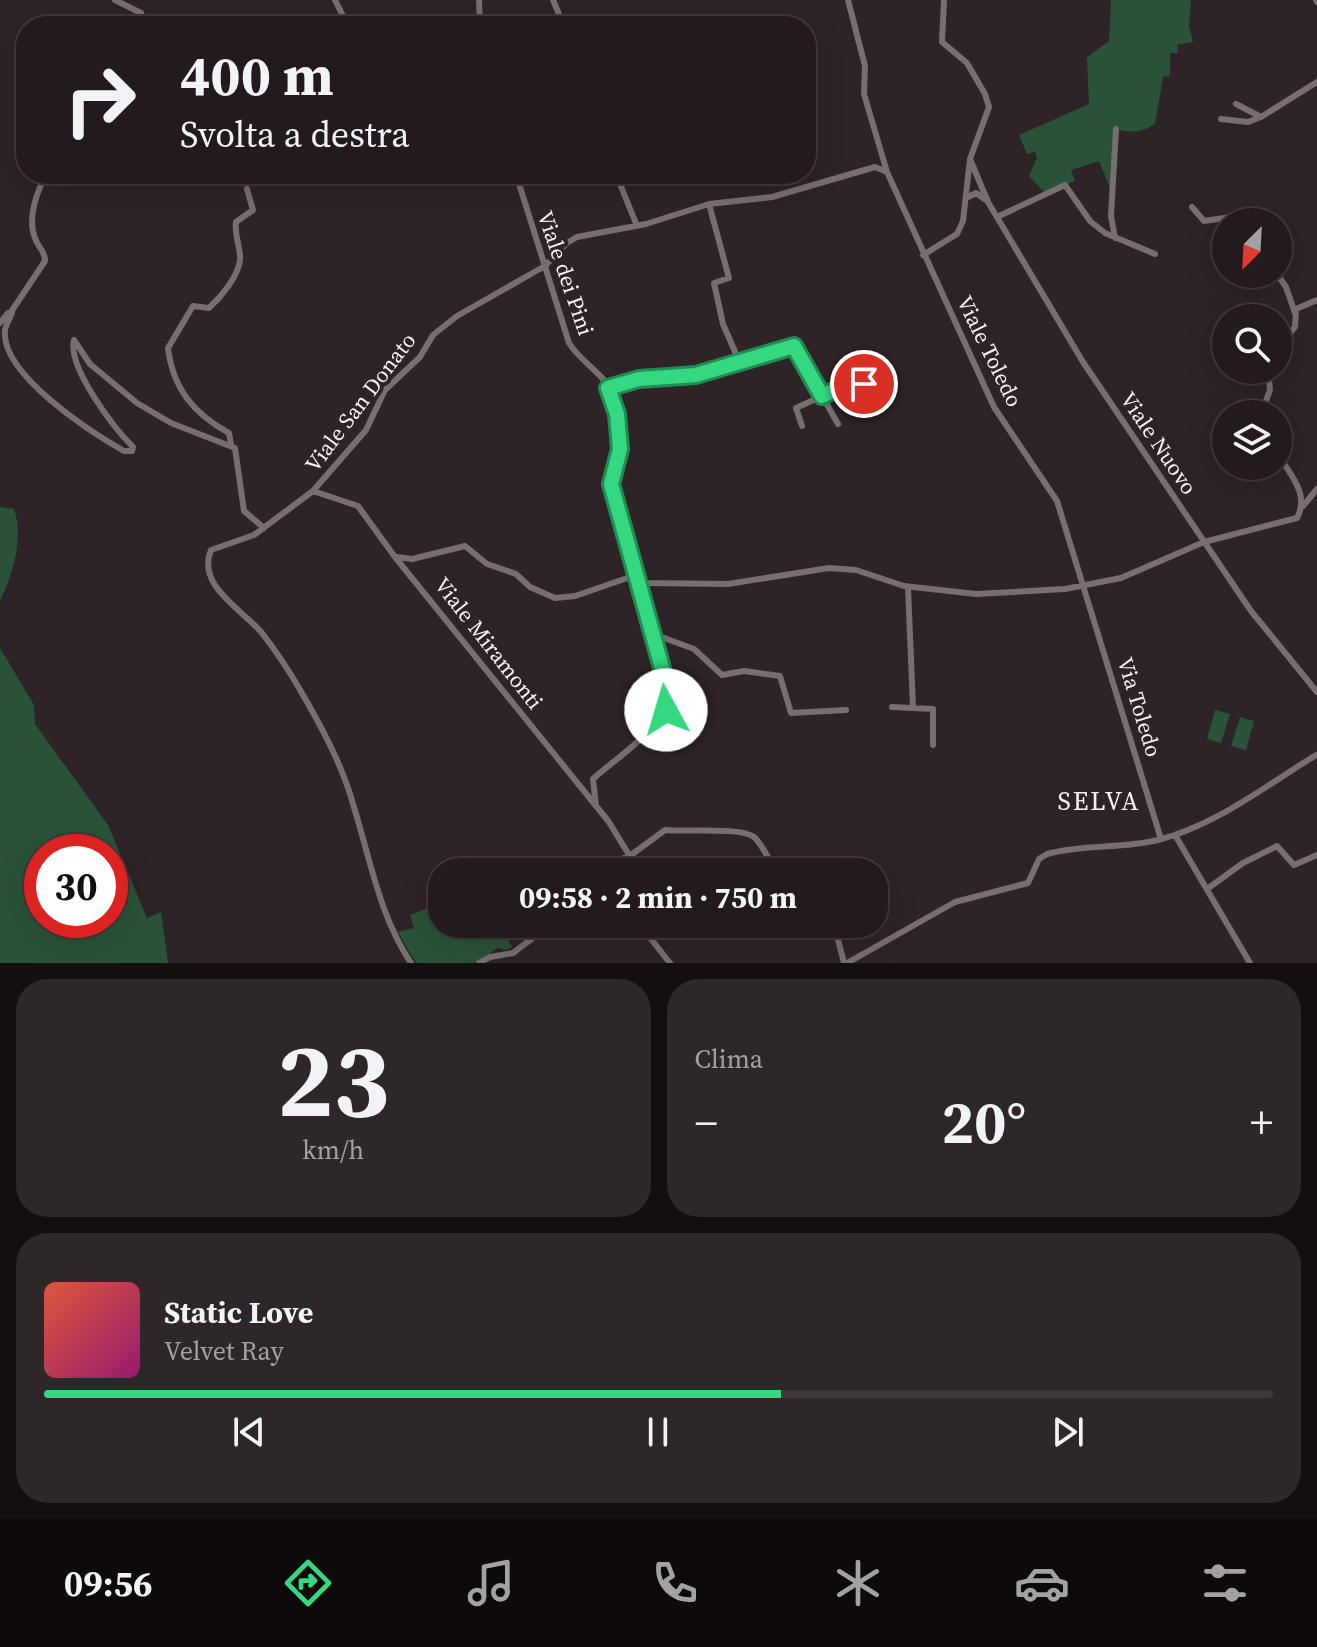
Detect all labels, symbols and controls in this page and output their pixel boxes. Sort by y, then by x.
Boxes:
text: 400 m [180,37,334,114]
icon: right [48,48,152,152]
text: Svolta a destra [180,110,410,159]
street label: Viale dei Pini [531,207,601,339]
north arrow [1212,208,1292,288]
map controls [1212,208,1292,480]
street label: Viale Toledo [950,290,1030,412]
button: search [1212,304,1292,384]
street label: Viale San Donato [298,326,422,478]
pin [830,350,898,418]
icon: arrive [842,362,886,406]
street label: Viale Nuovo [1114,386,1204,500]
button: layers [1212,400,1292,480]
street label: Viale Miramonti [428,571,550,715]
street label: Via Toledo [1111,654,1169,760]
position arrow [624,668,708,752]
district label: SELVA [1058,783,1140,819]
speed limit sign: 30 [24,834,128,938]
text: 09:58 · 2 min · 750 m [519,877,797,918]
text: 23 [277,1008,390,1151]
text: Clima [695,1041,763,1077]
text: 20° [941,1081,1026,1163]
text: − [695,1092,718,1153]
text: + [1250,1092,1273,1153]
text: km/h [302,1132,364,1168]
text: Static Love [164,1292,313,1333]
text: Velvet Ray [164,1333,284,1369]
icon: previous [227,1410,271,1454]
icon: pause [636,1410,680,1454]
icon: next [1046,1410,1090,1454]
icon: directions [280,1555,336,1611]
icon: music [463,1555,519,1611]
icon: phone [647,1555,703,1611]
icon: climate [830,1555,886,1611]
icon: car [1014,1555,1070,1611]
icon: filters [1197,1555,1253,1611]
text: 09:56 [64,1559,153,1608]

